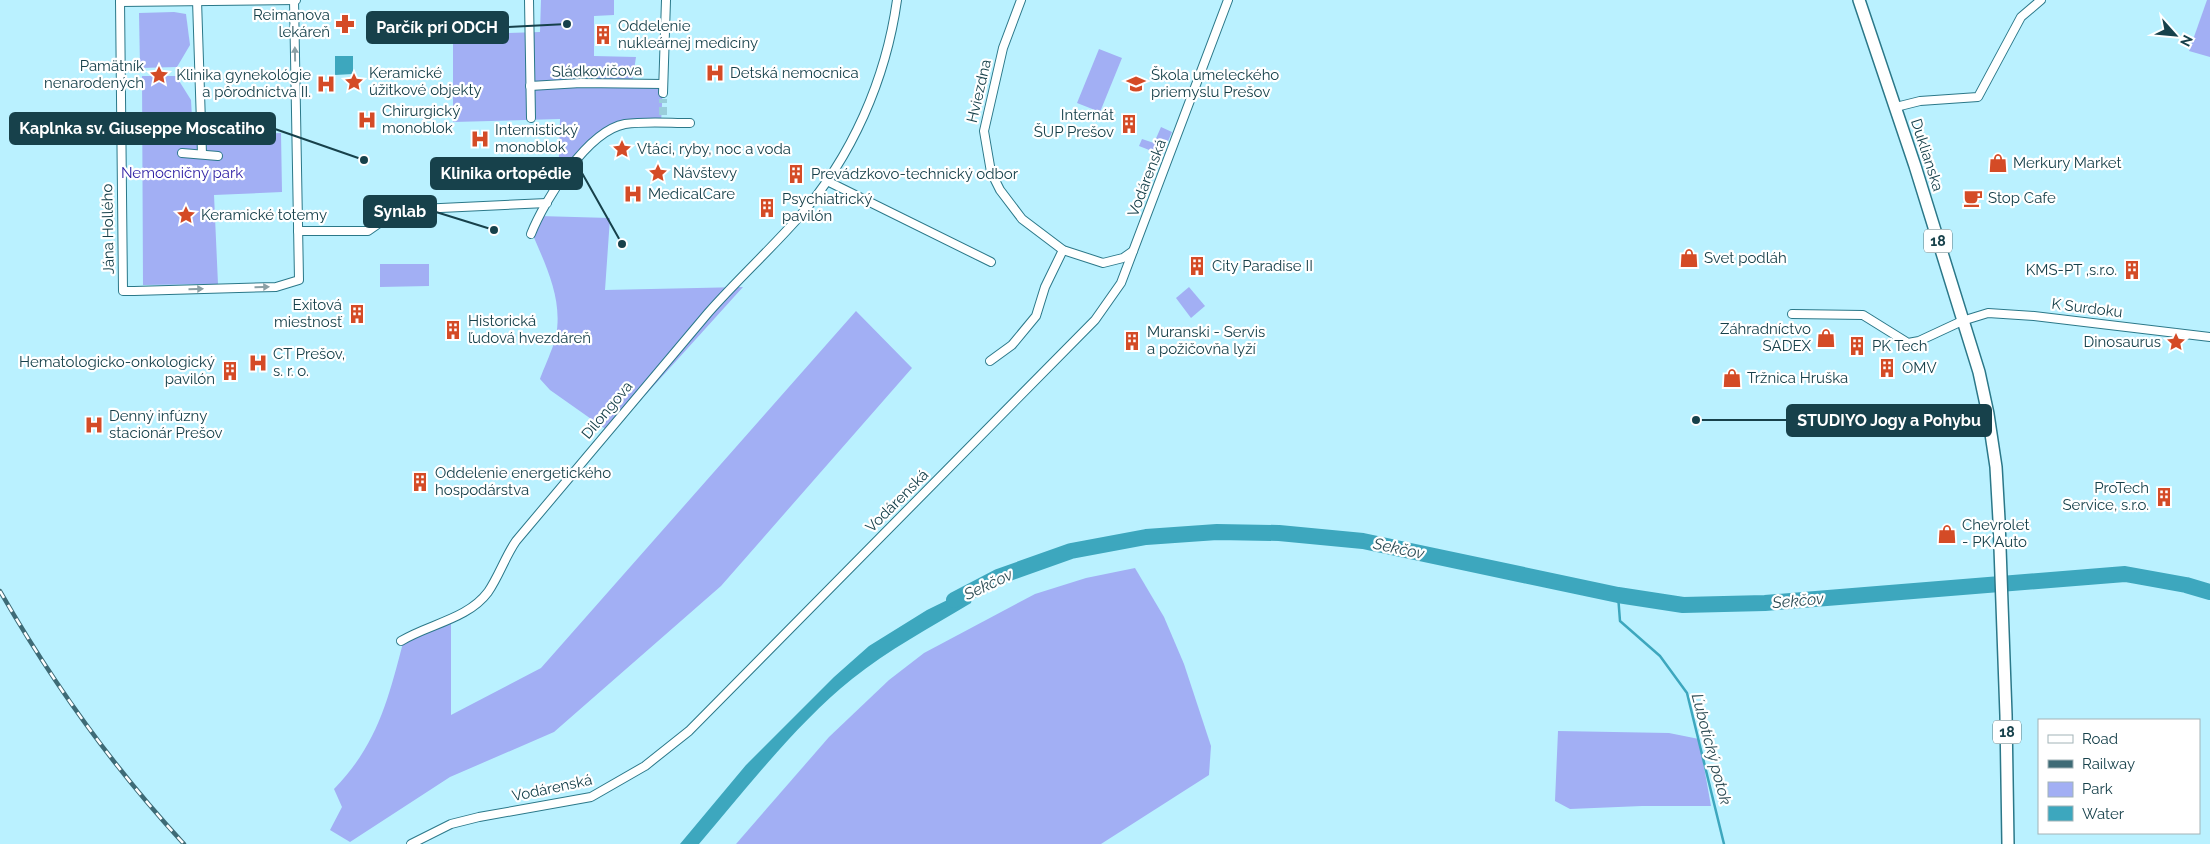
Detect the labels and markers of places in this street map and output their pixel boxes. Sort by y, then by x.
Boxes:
place label: Reimanova lekáreň [253,6,330,41]
callout: Parčík pri ODCH [367,12,508,43]
pharmacy icon: Reimanova lekáreň [334,13,356,35]
place label: Oddelenie nukleárnej medicíny [618,17,758,52]
building icon: Oddelenie nukleárnej medicíny [592,24,614,46]
place label: Pamätník nenarodených [44,57,144,92]
hospital icon: Detská nemocnica [704,62,726,84]
place icon: Pamätník nenarodených [148,64,170,86]
place label: Keramické úžitkové objekty [369,64,482,99]
place label: Detská nemocnica [730,64,859,82]
place label: Škola umeleckého priemyslu Prešov [1151,65,1279,101]
place label: Klinika gynekológie a pôrodníctva II. [176,66,311,101]
place icon: Keramické úžitkové objekty [343,71,365,93]
hospital icon: Klinika gynekológie a pôrodníctva II. [315,73,337,95]
school or university icon: Škola umeleckého priemyslu Prešov [1125,73,1147,95]
place label: Chirurgický monoblok [382,102,460,137]
place label: Internát ŠUP Prešov [1034,106,1114,141]
hospital icon: Chirurgický monoblok [356,109,378,131]
callout: Kaplnka sv. Giuseppe Moscatiho [10,113,275,144]
building icon: Internát ŠUP Prešov [1118,113,1140,135]
place label: Internistický monoblok [495,121,578,156]
hospital icon: Internistický monoblok [469,128,491,150]
place icon: Vtáci, ryby, noc a voda [611,138,633,160]
place label: Vtáci, ryby, noc a voda [637,140,791,158]
shop icon: Merkury Market [1987,152,2009,174]
place label: Merkury Market [2013,154,2122,172]
callout: Klinika ortopédie [431,158,582,189]
place icon: Návštevy [647,162,669,184]
building icon: Prevádzkovo‑technický odbor [785,163,807,185]
place label: Návštevy [673,164,737,182]
place label: Prevádzkovo‑technický odbor [811,165,1019,183]
hospital icon: MedicalCare [622,183,644,205]
place label: MedicalCare [648,185,735,203]
cafe icon: Stop Cafe [1962,187,1984,209]
place label: Stop Cafe [1988,189,2056,207]
place label: Psychiatrický pavilón [782,190,872,225]
callout: Synlab [364,196,436,227]
building icon: Psychiatrický pavilón [756,197,778,219]
place icon: Keramické totemy [175,204,197,226]
place label: Keramické totemy [201,206,327,224]
shop icon: Svet podláh [1678,247,1700,269]
place label: Svet podláh [1704,249,1787,267]
building icon: City Paradise II [1186,255,1208,277]
place label: City Paradise II [1212,257,1313,275]
building icon: KMS-PT ,s.r.o. [2121,259,2143,281]
place label: KMS-PT ,s.r.o. [2026,261,2117,279]
place label: Exitová miestnosť [274,296,343,331]
building icon: Exitová miestnosť [346,303,368,325]
place label: Historická ľudová hvezdáreň [468,312,591,347]
building icon: Historická ľudová hvezdáreň [442,319,464,341]
place label: Záhradníctvo SADEX [1720,320,1812,355]
place label: Muranski - Servis a požičovňa lyží [1147,323,1265,358]
shop icon: Záhradníctvo SADEX [1815,327,1837,349]
building icon: Muranski - Servis a požičovňa lyží [1121,330,1143,352]
place icon: Dinosaurus [2165,331,2187,353]
place label: Dinosaurus [2084,333,2161,351]
building icon: PK Tech [1846,335,1868,357]
place label: PK Tech [1872,337,1927,355]
place label: CT Prešov, s. r. o. [273,345,345,380]
hospital icon: CT Prešov, s. r. o. [247,352,269,374]
place label: Hematologicko-onkologický pavilón [19,353,215,388]
building icon: OMV [1876,357,1898,379]
place label: OMV [1902,359,1937,377]
building icon: Hematologicko-onkologický pavilón [219,360,241,382]
shop icon: Tržnica Hruška [1721,367,1743,389]
place label: Tržnica Hruška [1747,369,1848,387]
callout: STUDIYO Jogy a Pohybu [1787,405,1991,436]
place label: Denný infúzny stacionár Prešov [109,407,223,442]
hospital icon: Denný infúzny stacionár Prešov [83,414,105,436]
place label: Oddelenie energetického hospodárstva [435,464,611,499]
building icon: Oddelenie energetického hospodárstva [409,471,431,493]
place label: ProTech Service, s.r.o. [2063,479,2149,514]
building icon: ProTech Service, s.r.o. [2153,486,2175,508]
place label: Chevrolet - PK Auto [1962,516,2029,551]
shop icon: Chevrolet - PK Auto [1936,523,1958,545]

